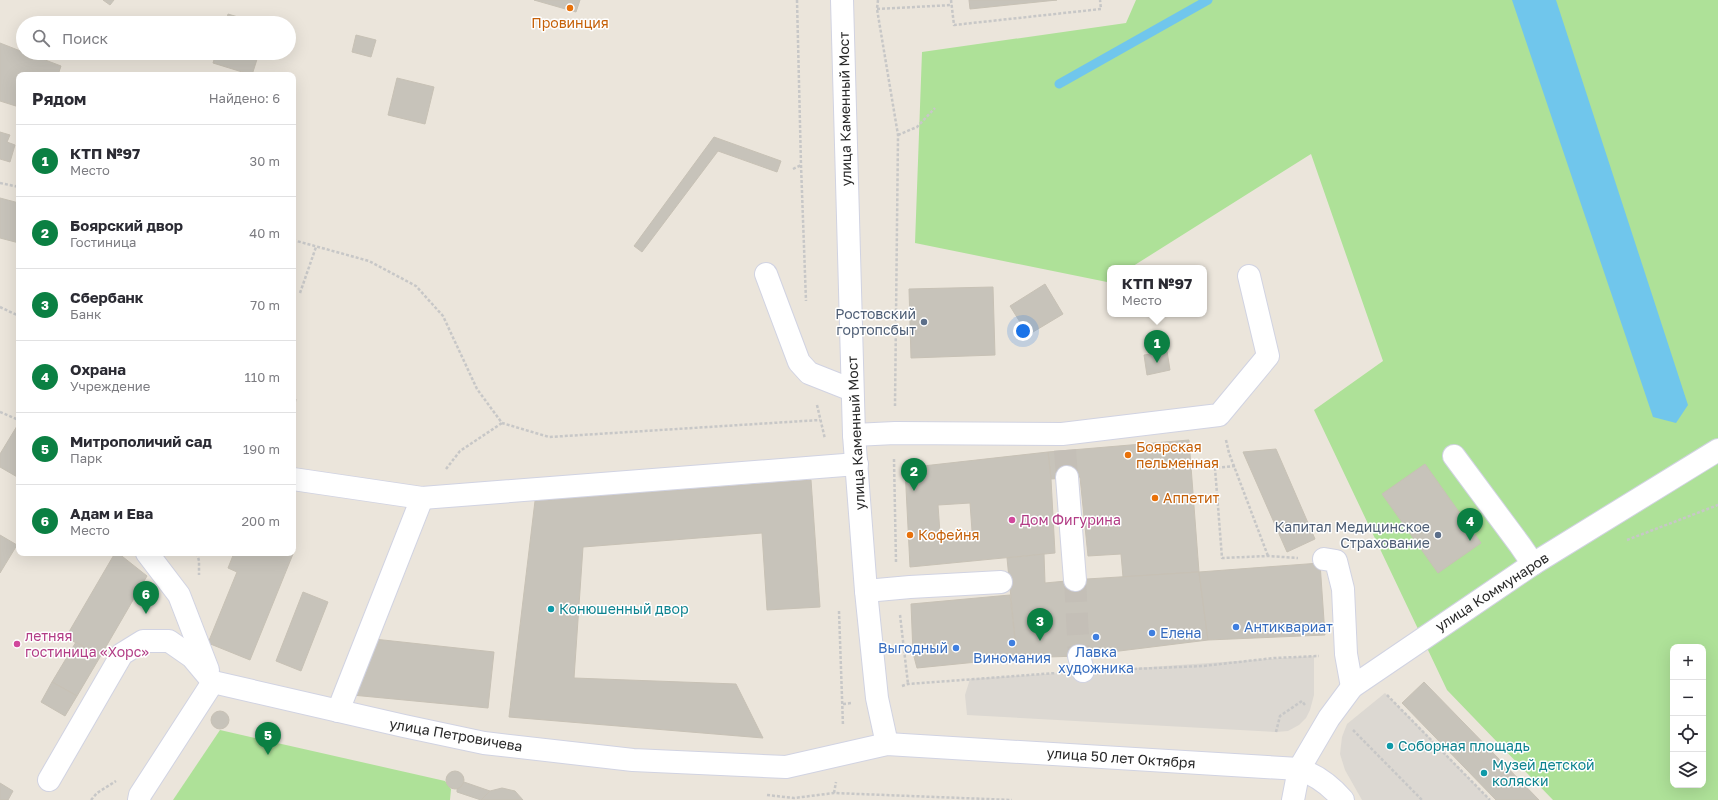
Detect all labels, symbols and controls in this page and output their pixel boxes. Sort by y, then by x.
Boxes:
marker: Провинция [565,3,575,13]
place label: Провинция [531,14,609,31]
search box [16,16,296,60]
icon: search [30,27,52,49]
text: Поиск [62,29,108,47]
street label: улица Каменный Мост [835,31,854,186]
text: Рядом [32,88,86,109]
text: Найдено: 6 [209,90,280,106]
text: КТП №97 [70,144,140,162]
text: 1 [42,153,48,169]
text: 30 m [250,153,280,169]
text: Место [70,162,110,178]
text: Боярский двор [70,216,183,234]
text: 2 [41,225,49,241]
text: 40 m [249,225,280,241]
text: Гостиница [70,234,136,250]
popup [1107,265,1207,317]
text: КТП №97 [1122,274,1192,292]
text: Сбербанк [70,288,143,306]
text: Место [1122,292,1162,308]
text: 3 [41,297,49,313]
text: 70 m [250,297,280,313]
place label: Ростовский гортопсбыт [835,305,916,338]
text: Банк [70,306,101,322]
marker: Ростовский гортопсбыт [919,317,929,327]
your location [1013,321,1033,341]
pin: 1 [1144,330,1170,363]
street label: улица Каменный Мост [843,355,868,511]
text: Охрана [70,360,126,378]
text: 4 [41,369,49,385]
text: 110 m [245,369,280,385]
text: Учреждение [70,378,150,394]
text: Митрополичий сад [70,432,212,450]
place label: Боярская пельменная [1136,438,1219,471]
text: 5 [41,441,49,457]
text: 190 m [243,441,280,457]
text: Парк [70,450,103,466]
marker: Боярская пельменная [1123,450,1133,460]
pin: 2 [901,458,927,491]
place label: Аппетит [1163,489,1220,506]
marker: Аппетит [1150,493,1160,503]
text: Адам и Ева [70,504,153,522]
pin: 4 [1457,508,1483,541]
place label: Дом Фигурина [1020,511,1121,528]
text: 6 [41,513,49,529]
text: 200 m [242,513,280,529]
marker: Дом Фигурина [1007,515,1017,525]
place label: Капитал Медицинское Страхование [1275,518,1430,551]
text: Место [70,522,110,538]
place label: Кофейня [918,526,979,543]
marker: Кофейня [905,530,915,540]
marker: Капитал Медицинское Страхование [1433,530,1443,540]
street label: улица Коммунаров [1432,549,1552,635]
pin: 6 [133,581,159,614]
place label: Конюшенный двор [559,600,689,617]
marker: Конюшенный двор [546,604,556,614]
pin: 3 [1027,608,1053,641]
place label: Антиквариат [1244,618,1333,635]
marker: Антиквариат [1231,622,1241,632]
place label: Елена [1160,624,1201,641]
place label: летняя гостиница «Хорс» [25,627,149,660]
marker: Елена [1147,628,1157,638]
marker: Лавка художника [1091,632,1101,642]
marker: Виномания [1007,638,1017,648]
marker: летняя гостиница «Хорс» [12,639,22,649]
place label: Выгодный [878,639,948,656]
marker: Выгодный [951,643,961,653]
place label: Лавка художника [1058,643,1134,676]
map controls [1670,644,1706,788]
button: + [1670,644,1706,680]
place label: Виномания [973,649,1051,666]
button: − [1670,680,1706,716]
street label: улица Петровичева [388,714,524,755]
button: locate [1670,716,1706,752]
pin: 5 [255,722,281,755]
place label: Соборная площадь [1398,737,1530,754]
marker: Соборная площадь [1385,741,1395,751]
street label: улица 50 лет Октября [1046,744,1196,771]
button: layers [1670,752,1706,788]
place label: Музей детской коляски [1492,756,1595,789]
marker: Музей детской коляски [1479,768,1489,778]

